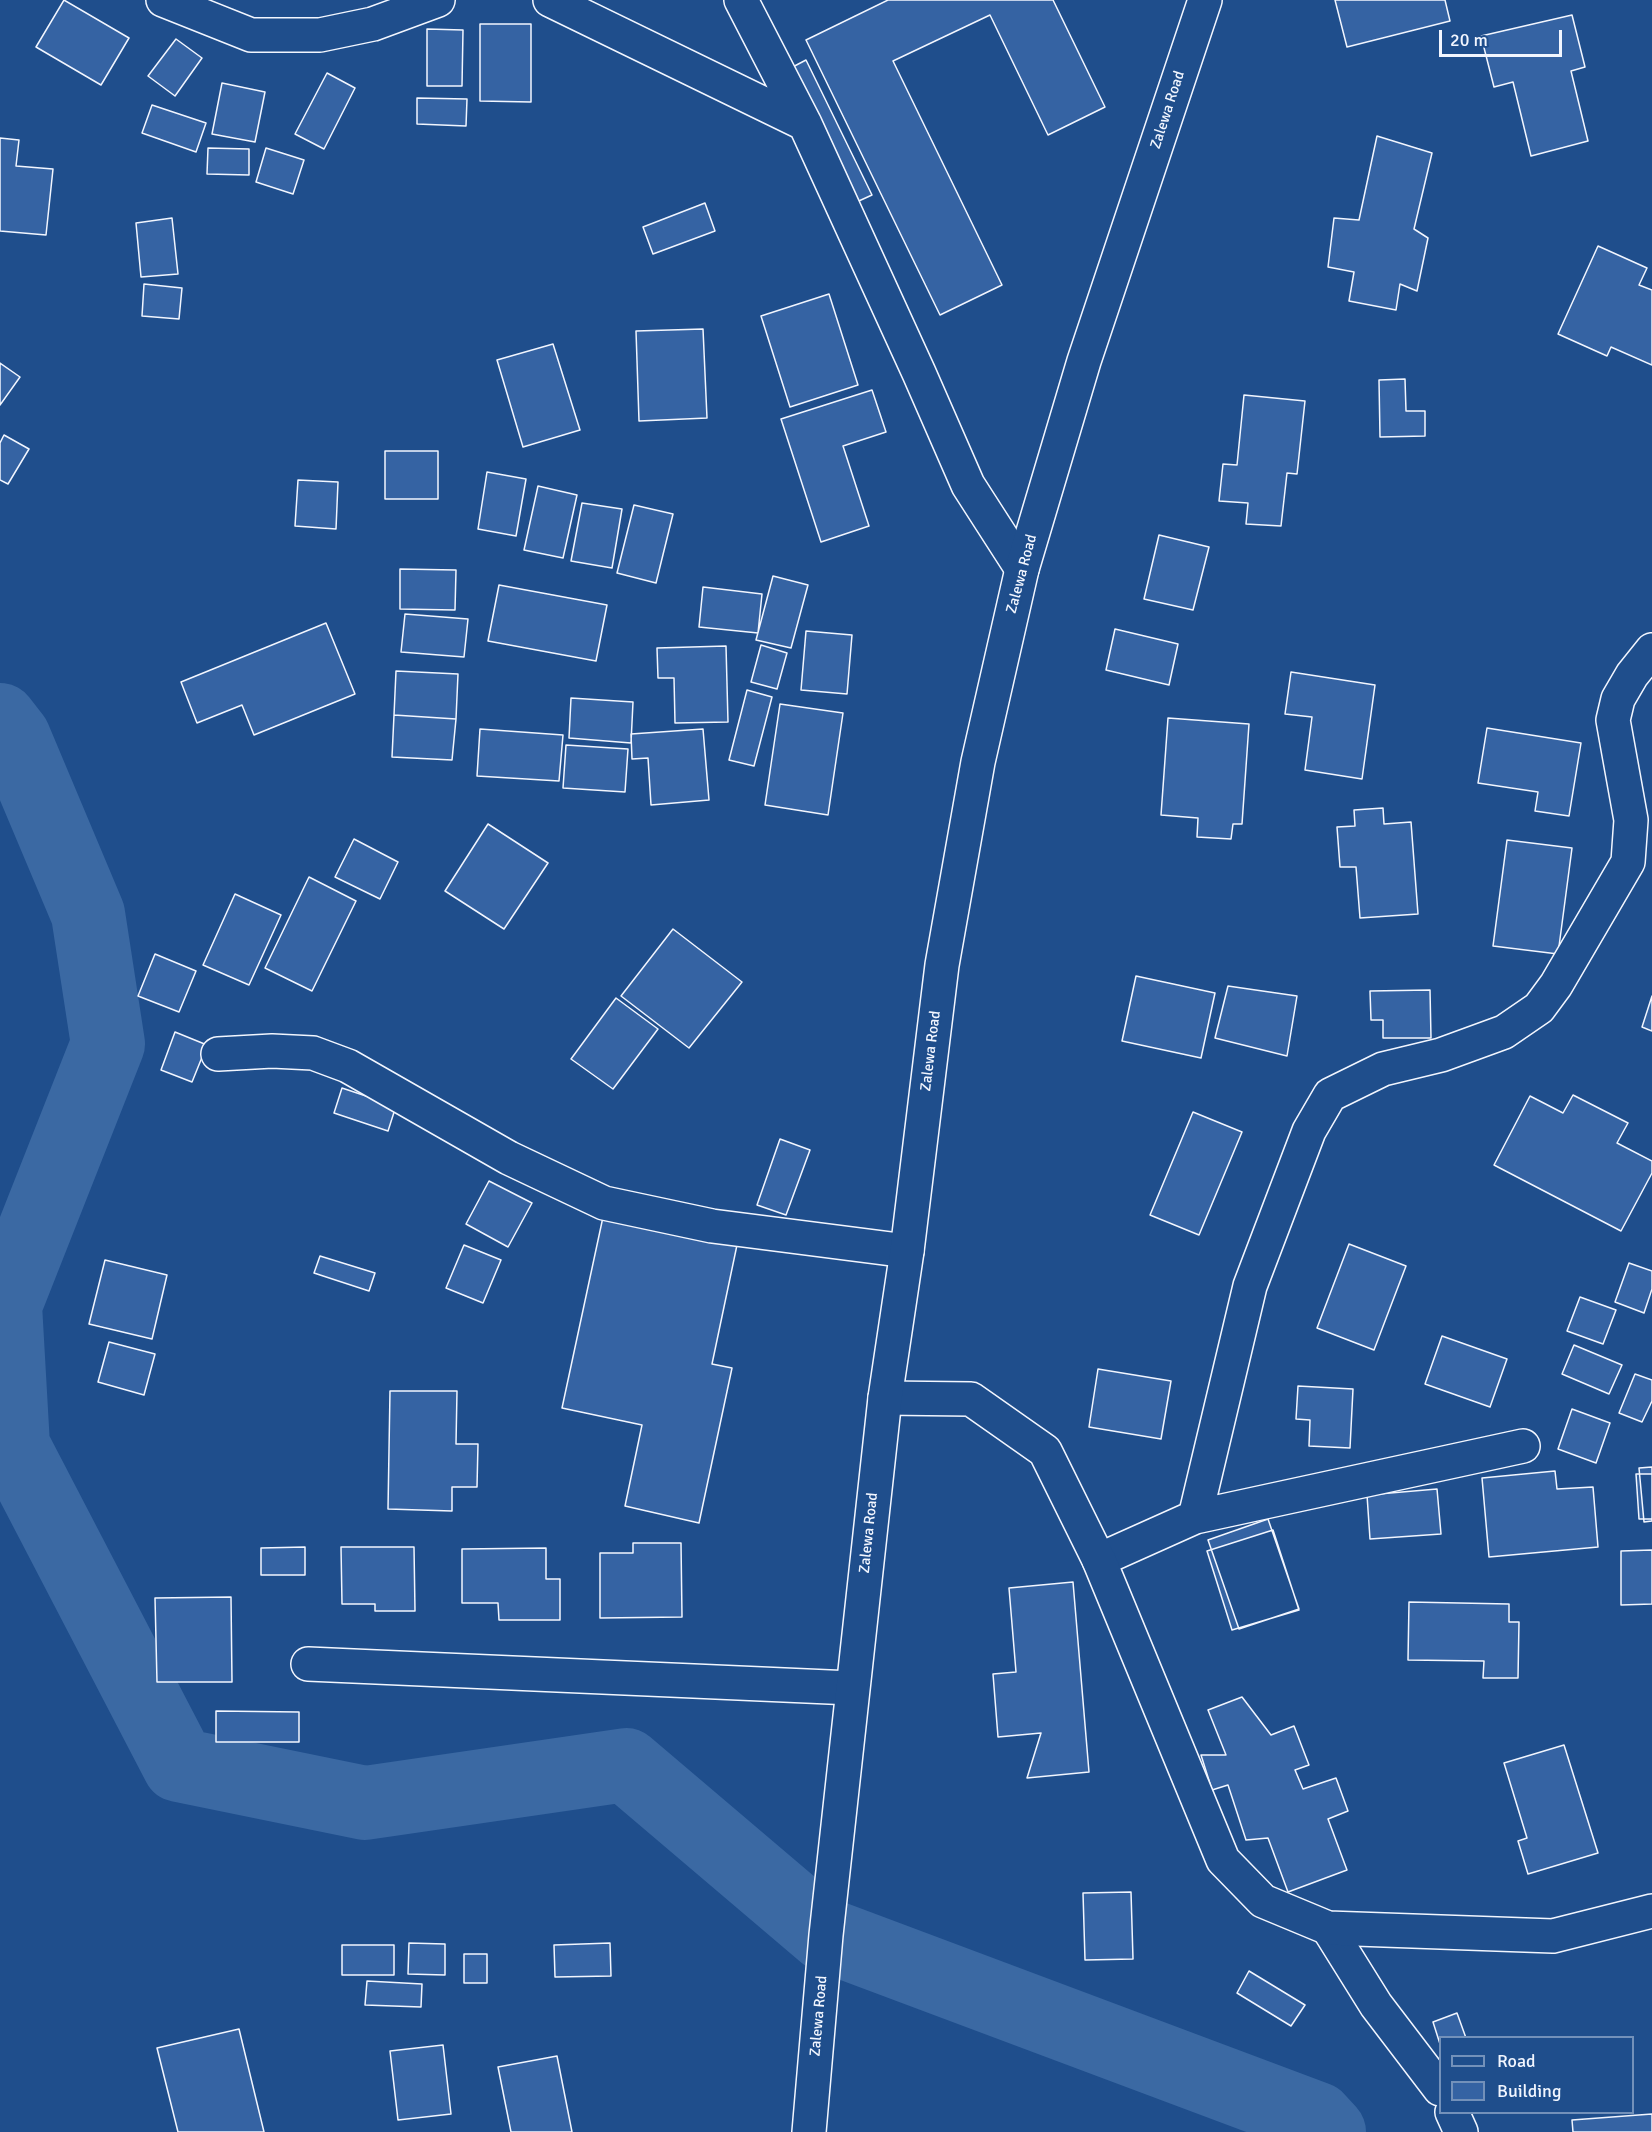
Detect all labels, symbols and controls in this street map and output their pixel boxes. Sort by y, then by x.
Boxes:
scale bar [1442,18,1565,56]
text: 20 m [1450,29,1488,51]
street label: Zalewa Road [1147,69,1189,151]
street label: Zalewa Road [1003,533,1041,615]
street label: Zalewa Road [917,1010,945,1092]
street label: Zalewa Road [856,1492,882,1574]
street label: Zalewa Road [807,1975,831,2057]
legend [1439,2036,1634,2114]
text: Road [1497,2050,1536,2072]
text: Building [1497,2080,1561,2102]

